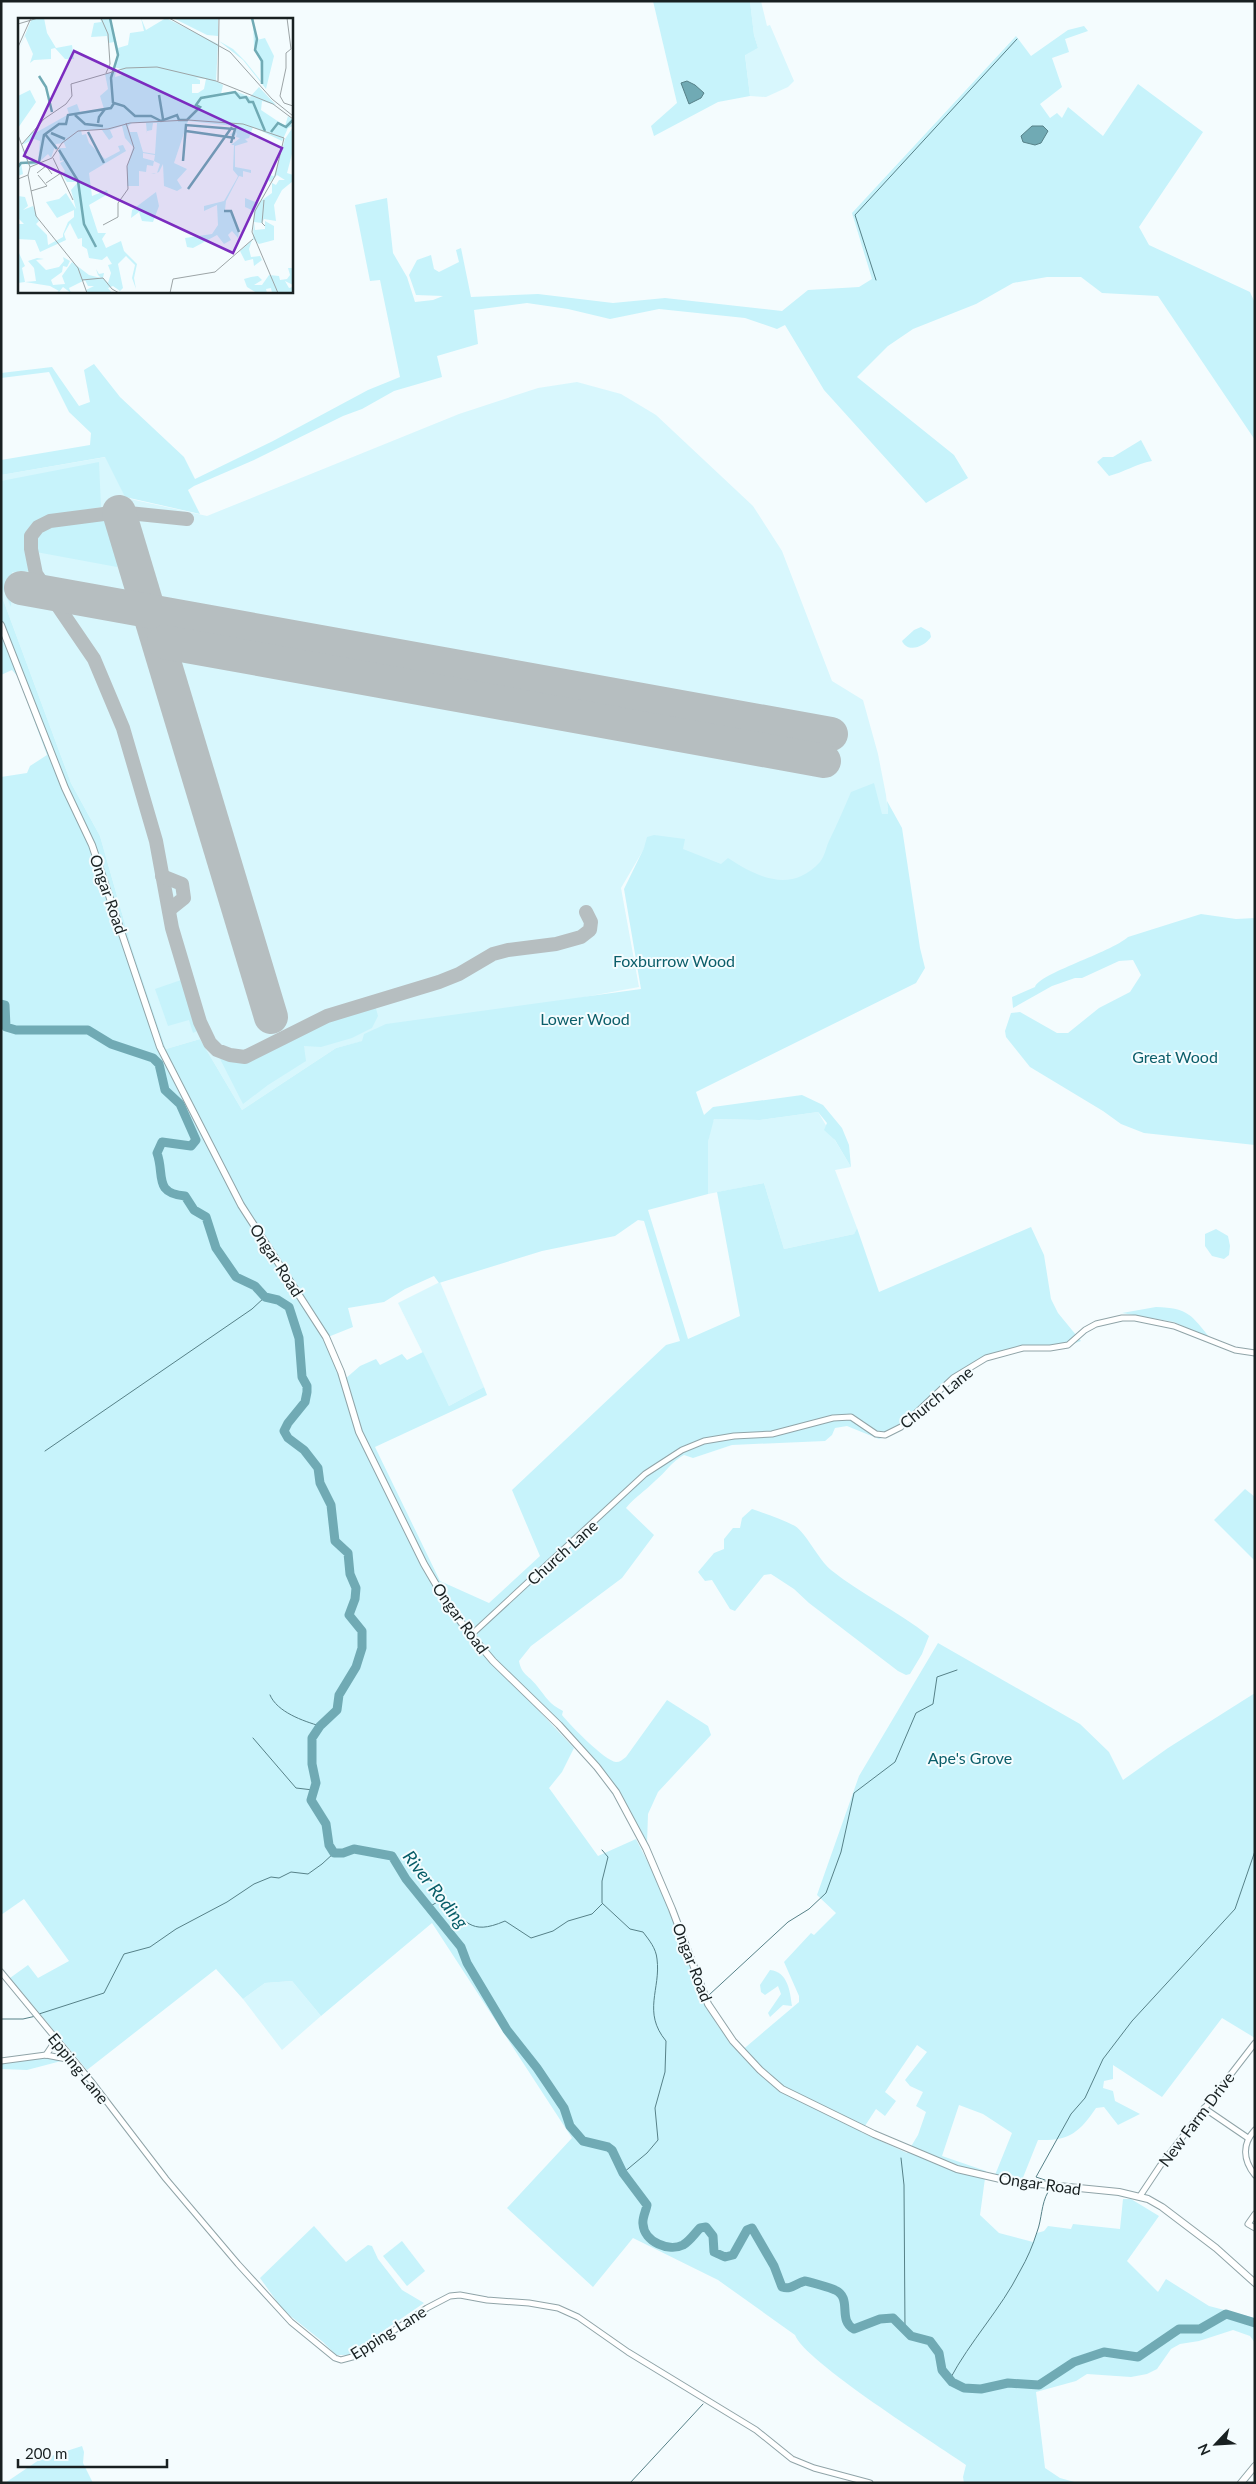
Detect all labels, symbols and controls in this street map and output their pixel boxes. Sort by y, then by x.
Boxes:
inset map [18,18,292,292]
street label: Ongar Road [87,852,131,936]
park label: Foxburrow Wood [613,951,735,970]
park label: Lower Wood [540,1009,630,1028]
park label: Great Wood [1132,1047,1218,1066]
street label: Ongar Road [246,1220,308,1300]
street label: Church Lane [896,1362,976,1432]
street label: Church Lane [523,1515,601,1589]
street label: Ongar Road [429,1579,493,1657]
park label: Ape's Grove [928,1748,1012,1767]
water label: River Roding [399,1846,473,1933]
street label: Ongar Road [669,1920,717,2004]
street label: Epping Lane [45,2029,113,2107]
street label: New Farm Drive [1154,2068,1238,2170]
street label: Ongar Road [998,2168,1082,2198]
street label: Epping Lane [347,2301,429,2363]
north arrow [1191,2419,1241,2469]
scale bar [18,2436,166,2468]
text: N [1194,2441,1214,2458]
text: 200 m [25,2444,67,2462]

